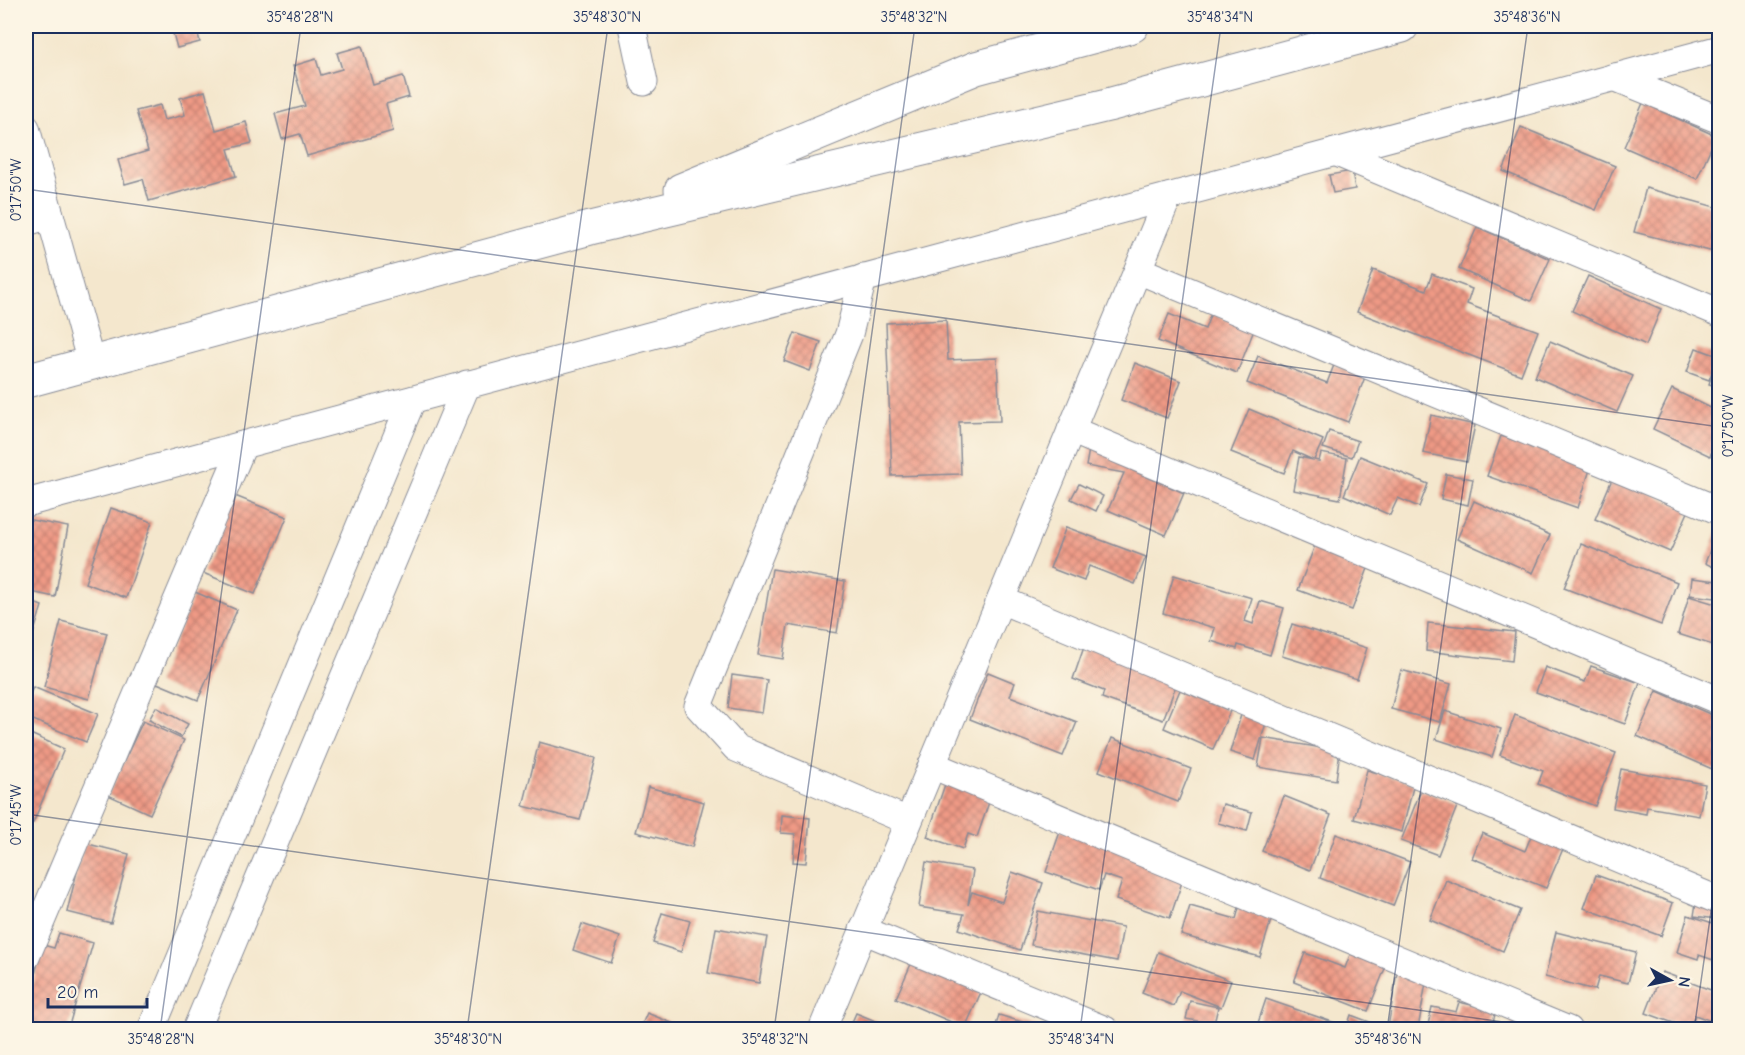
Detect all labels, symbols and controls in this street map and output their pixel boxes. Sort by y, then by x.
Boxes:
text: 35°48'28"N [267,8,333,26]
text: 35°48'30"N [573,8,641,26]
text: 35°48'32"N [881,8,947,26]
text: 35°48'34"N [1187,8,1253,26]
text: 35°48'36"N [1493,8,1561,26]
text: 0°17'50"W [7,158,25,222]
text: 0°17'50"W [1719,394,1737,458]
text: 0°17'45"W [7,784,25,846]
north arrow [1640,950,1700,1010]
scale bar [48,971,147,1009]
text: N [1674,976,1694,988]
text: 20 m [57,982,98,1003]
text: 35°48'28"N [128,1030,194,1048]
text: 35°48'30"N [434,1030,502,1048]
text: 35°48'32"N [742,1030,808,1048]
text: 35°48'34"N [1048,1030,1114,1048]
text: 35°48'36"N [1354,1030,1422,1048]

